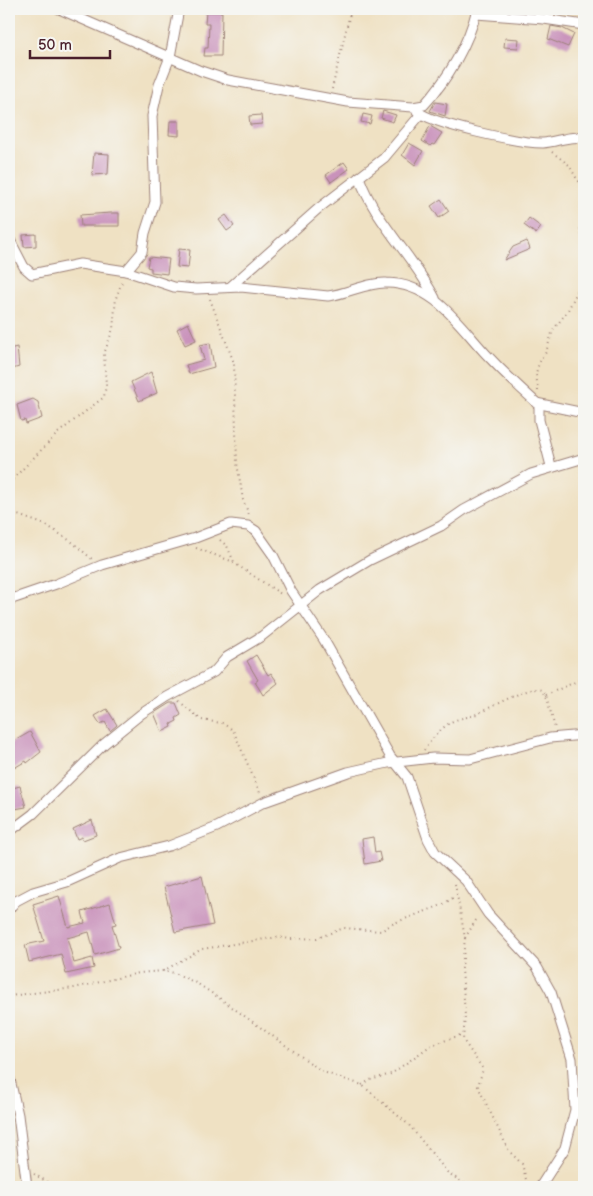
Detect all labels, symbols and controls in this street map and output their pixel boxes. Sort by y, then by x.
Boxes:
scale bar [30,28,110,60]
text: 50 m [38,36,72,55]

